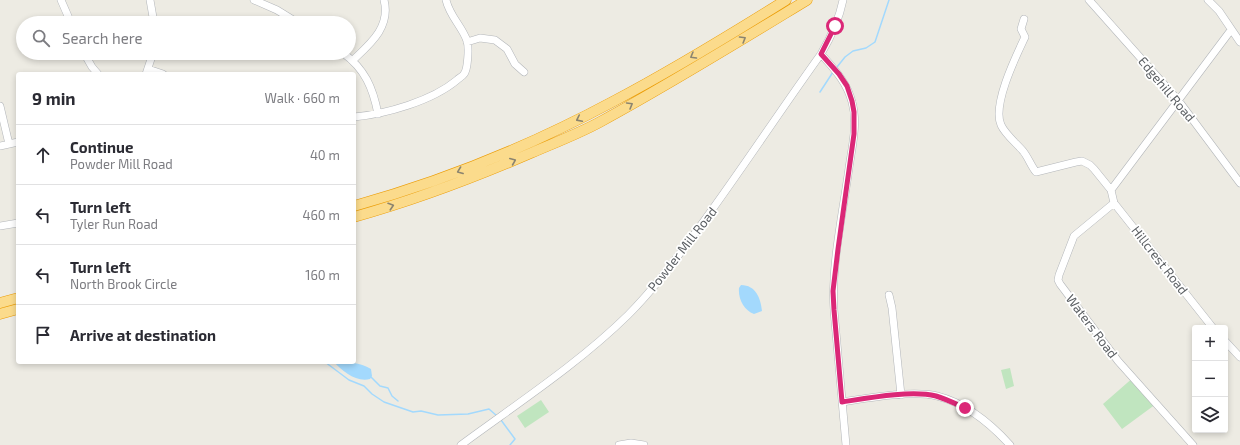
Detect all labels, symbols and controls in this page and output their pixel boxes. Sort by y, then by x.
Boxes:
search box [16,16,356,60]
route start [826,17,844,35]
icon: search [30,27,52,49]
text: Search here [62,29,143,47]
one-way arrow [739,36,746,44]
one-way arrow [690,52,697,59]
street label: Edgehill Road [1135,53,1199,125]
text: 9 min [32,88,76,108]
text: Walk · 660 m [264,90,340,106]
one-way arrow [626,102,634,109]
one-way arrow [576,114,583,122]
text: Continue [70,138,133,156]
icon: ahead [32,144,54,166]
text: 40 m [310,147,340,163]
text: Powder Mill Road [70,156,173,172]
one-way arrow [510,157,517,165]
one-way arrow [457,166,464,174]
text: Turn left [70,198,131,216]
one-way arrow [388,202,395,210]
icon: left [32,204,54,226]
street label: Powder Mill Road [644,204,720,294]
text: 460 m [302,207,340,223]
text: Tyler Run Road [70,216,158,232]
street label: Hillcrest Road [1128,223,1192,297]
text: Turn left [70,258,131,276]
icon: left [32,264,54,286]
text: 160 m [305,267,340,283]
text: North Brook Circle [70,276,177,292]
street label: Waters Road [1063,291,1121,361]
icon: arrive [32,324,54,346]
map controls [1192,325,1228,433]
button: + [1192,325,1228,361]
text: Arrive at destination [70,326,216,344]
button: − [1192,361,1228,397]
button: layers [1192,397,1228,433]
route end [956,399,974,417]

